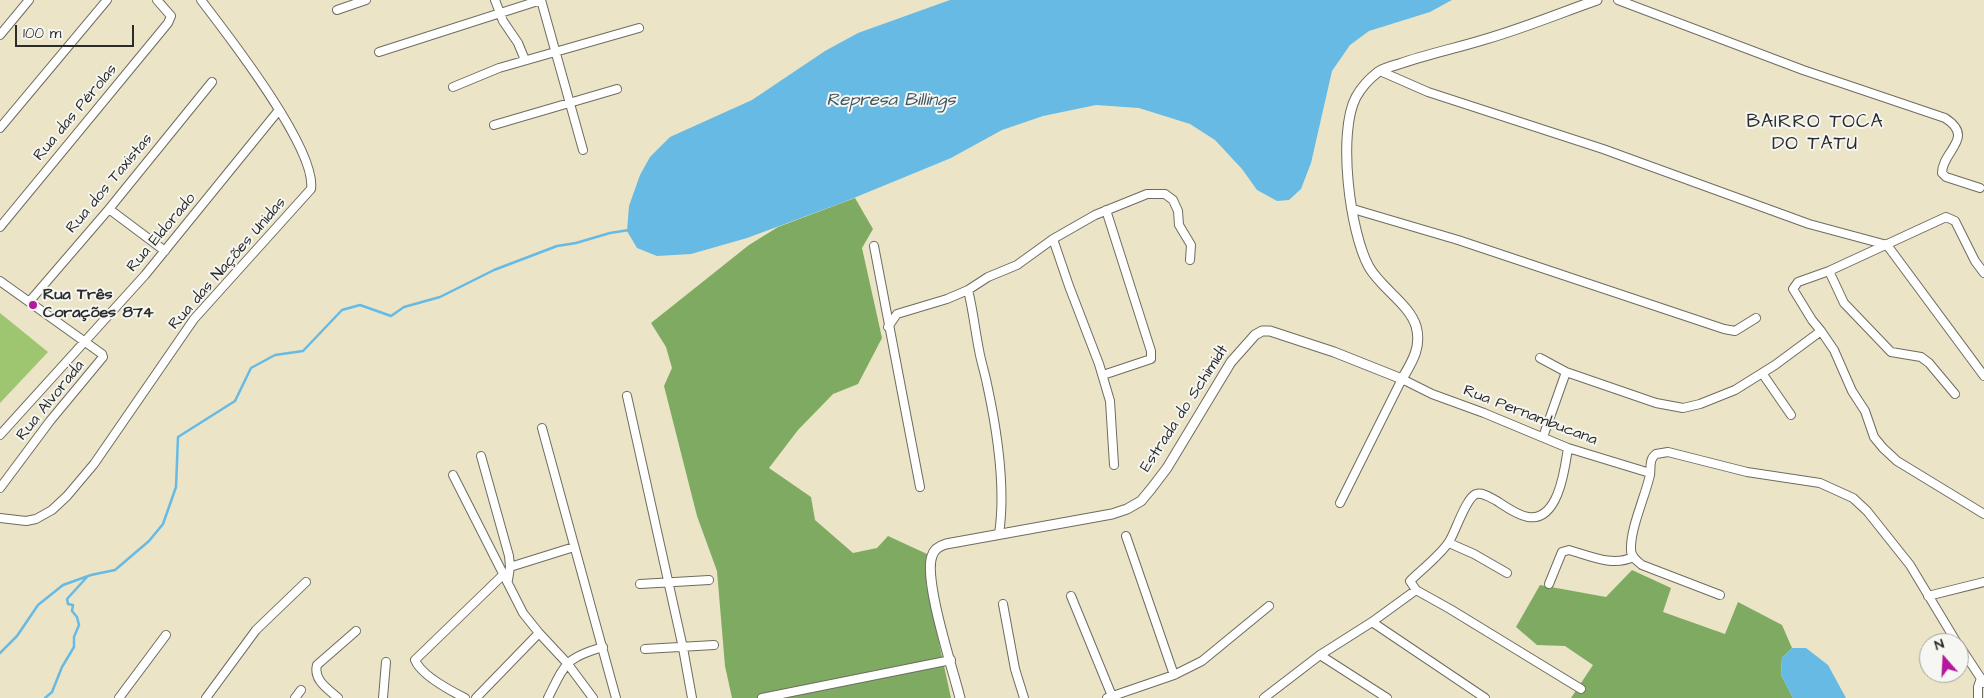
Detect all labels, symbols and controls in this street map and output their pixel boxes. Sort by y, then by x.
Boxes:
scale bar [18,15,136,47]
text: 100 m [23,23,62,44]
street label: Rua das Pérolas [30,61,122,165]
water label: Represa Billings [827,90,955,112]
district label: BAIRRO TOCA DO TATU [1745,112,1885,156]
street label: Rua dos Taxistas [63,130,157,238]
street label: Rua Eldorado [123,190,201,276]
street label: Rua das Nações Unidas [165,194,291,334]
place label: Rua Três Corações 874 [43,286,154,324]
marker: Rua Três Corações 874 [27,299,39,311]
street label: Estrada do Schimidt [1137,342,1233,476]
street label: Rua Alvorada [13,357,89,445]
street label: Rua Pernambucana [1460,382,1600,450]
north arrow [1919,633,1969,683]
text: N [1932,634,1947,656]

